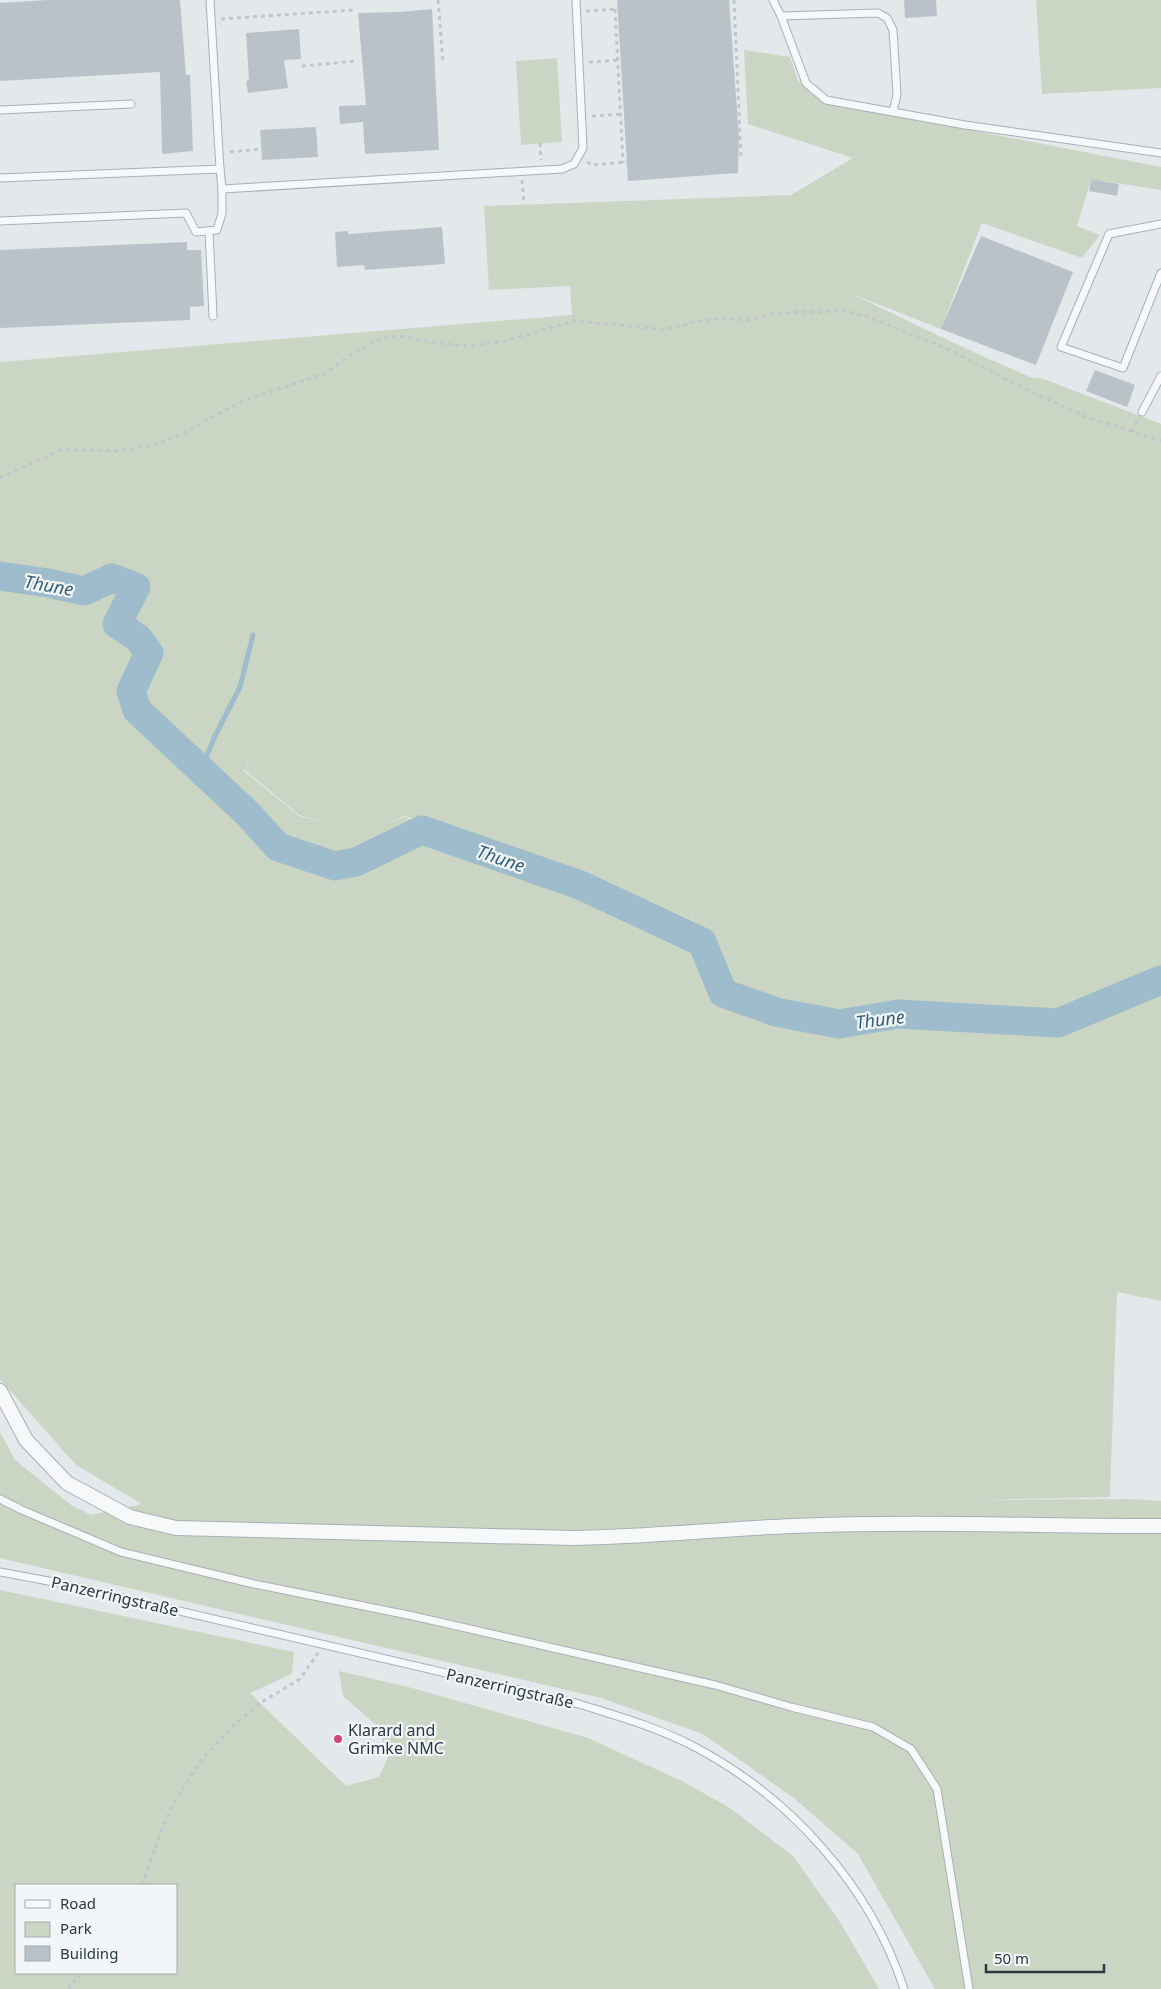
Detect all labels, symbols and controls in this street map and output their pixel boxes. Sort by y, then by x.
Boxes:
water label: Thune [23,569,75,601]
water label: Thune [474,839,528,877]
water label: Thune [854,1004,906,1034]
street label: Panzerringstraße [49,1571,181,1621]
street label: Panzerringstraße [444,1663,576,1713]
place label: Klarard and Grimke NMC [348,1719,444,1759]
marker: Klarard and Grimke NMC [332,1733,344,1745]
legend [15,1884,178,1974]
text: Road [60,1893,96,1913]
text: Park [60,1918,92,1938]
scale bar [986,1942,1104,1974]
text: Building [60,1943,118,1963]
text: 50 m [994,1948,1029,1968]

